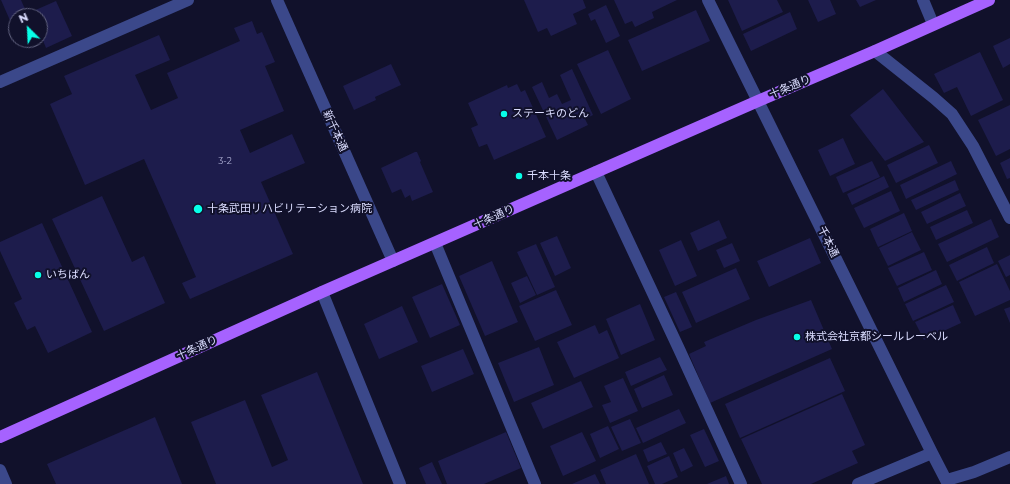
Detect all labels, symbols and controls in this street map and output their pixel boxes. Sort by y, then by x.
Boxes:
north arrow [8,8,48,48]
text: N [17,10,30,26]
street label: 十条通り [767,72,813,102]
place label: ステーキのどん [512,107,589,121]
street label: 新千本通 [320,108,350,154]
marker: ステーキのどん [499,109,509,119]
house number: 3-2 [218,156,232,166]
place label: 千本十条 [527,169,571,183]
marker: 千本十条 [514,171,524,181]
place label: 十条武田リハビリテーション病院 [207,202,372,216]
street label: 十条通り [471,202,517,232]
marker: 十条武田リハビリテーション病院 [192,203,204,215]
street label: 千本通 [815,224,841,260]
place label: いちばん [46,268,90,282]
marker: いちばん [33,270,43,280]
place label: 株式会社京都シールレーベル [805,330,948,344]
marker: 株式会社京都シールレーベル [792,332,802,342]
street label: 十条通り [174,333,220,363]

